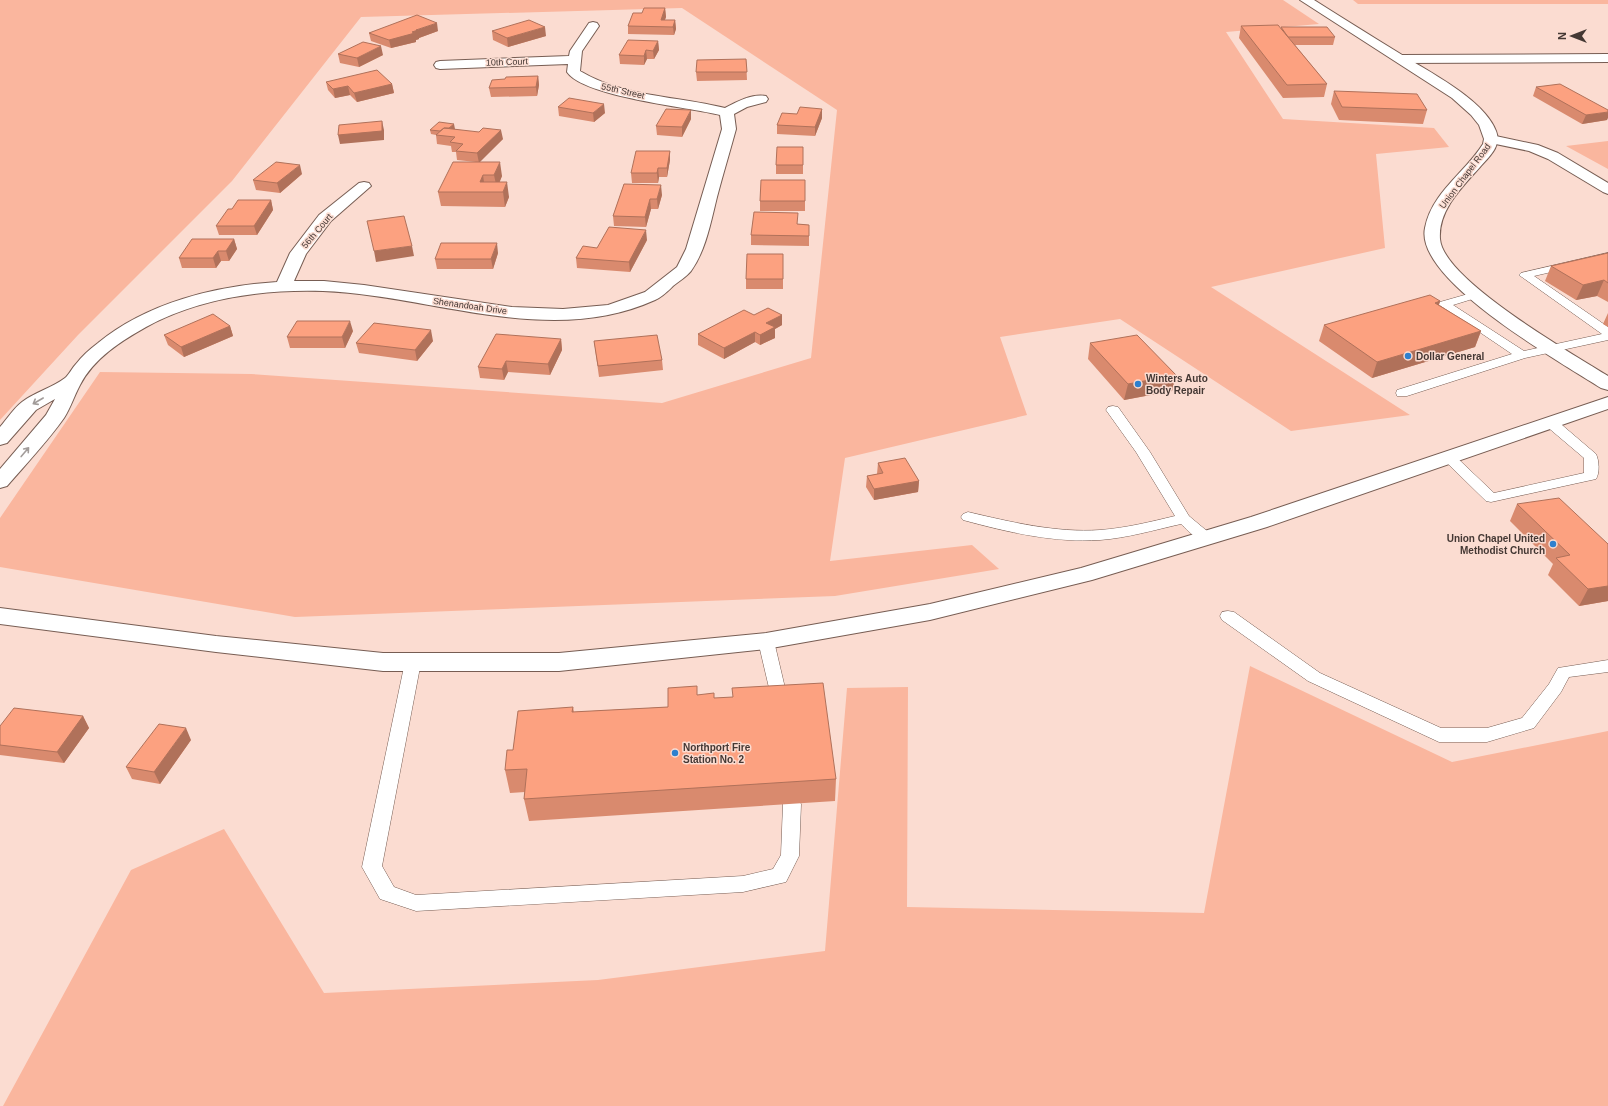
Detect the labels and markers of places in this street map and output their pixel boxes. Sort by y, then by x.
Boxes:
marker: Dollar General [1403,351,1413,361]
place label: Dollar General [1416,351,1485,362]
place label: Winters Auto Body Repair [1146,373,1208,396]
marker: Winters Auto Body Repair [1133,379,1143,389]
place label: Union Chapel United Methodist Church [1447,533,1545,556]
marker: Union Chapel United Methodist Church [1548,539,1558,549]
place label: Northport Fire Station No. 2 [683,742,751,765]
marker: Northport Fire Station No. 2 [670,748,680,758]

